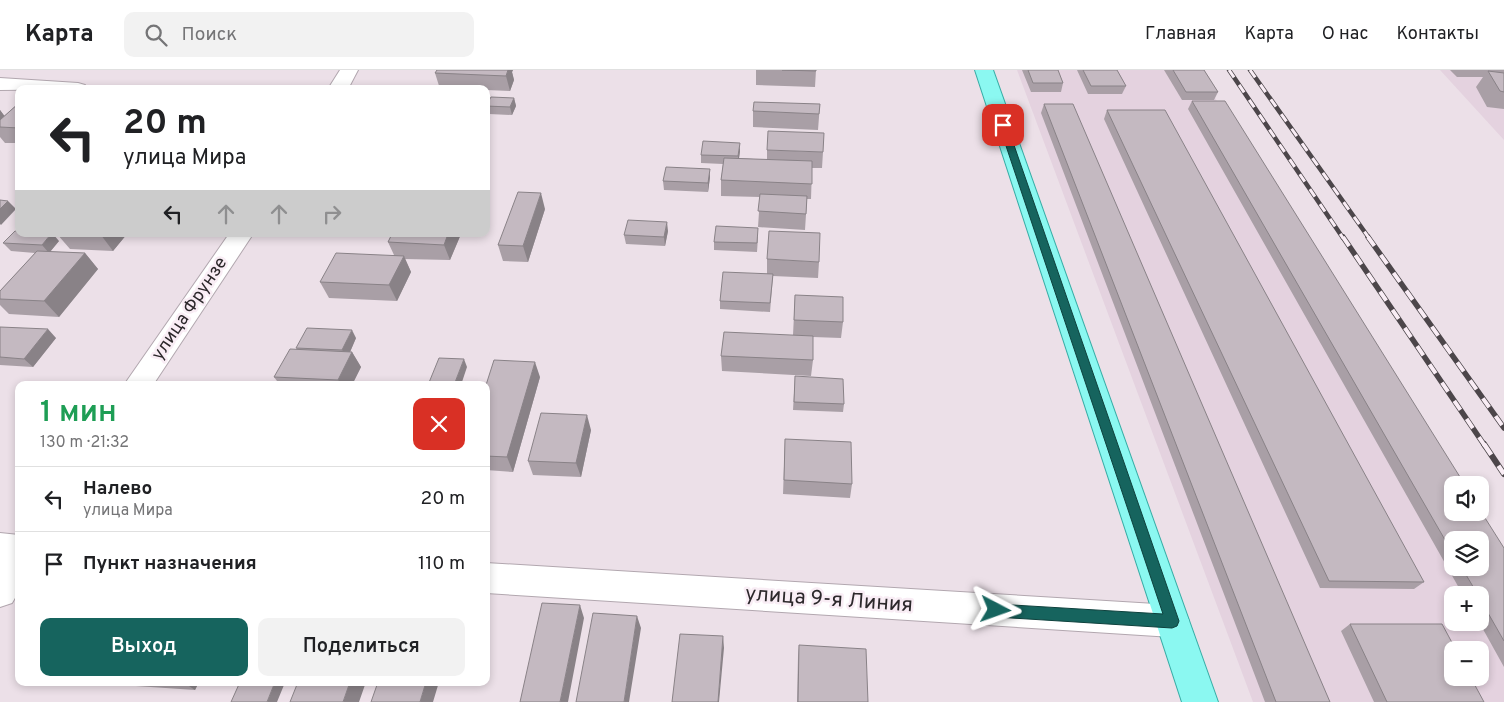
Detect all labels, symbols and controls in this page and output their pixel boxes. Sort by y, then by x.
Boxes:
search box [124,12,474,57]
text: Карта [25,20,94,50]
icon: search [142,21,170,49]
text: Поиск [182,23,237,47]
text: Главная [1145,23,1216,46]
text: Карта [1244,23,1294,46]
text: О нас [1322,23,1368,46]
text: Контакты [1396,23,1479,46]
text: 20 m [123,102,207,146]
pin [982,104,1024,146]
icon: left [40,105,105,170]
icon: arrive [989,111,1017,139]
text: улица Мира [123,145,246,172]
icon: left [159,200,187,228]
icon: ahead [212,200,240,228]
icon: ahead [265,200,293,228]
icon: right [318,200,346,228]
street label: улица Фрунзе [147,253,233,365]
text: 1 мин [40,395,117,432]
button: close [413,398,465,450]
text: 130 m · 21:32 [40,433,129,453]
map controls [1444,476,1489,686]
button: sound [1444,476,1489,521]
text: Налево [83,477,152,501]
icon: left [40,485,68,513]
text: 20 m [421,487,465,511]
text: улица Мира [83,501,173,521]
button: layers [1444,531,1489,576]
icon: arrive [40,550,68,578]
text: Пункт назначения [83,552,257,576]
text: 110 m [418,552,465,576]
street label: улица 9-я Линия [744,581,914,619]
position arrow [969,583,1021,635]
button: + [1444,586,1489,631]
button: Выход [40,618,248,676]
button: Поделиться [258,618,465,676]
button: − [1444,641,1489,686]

